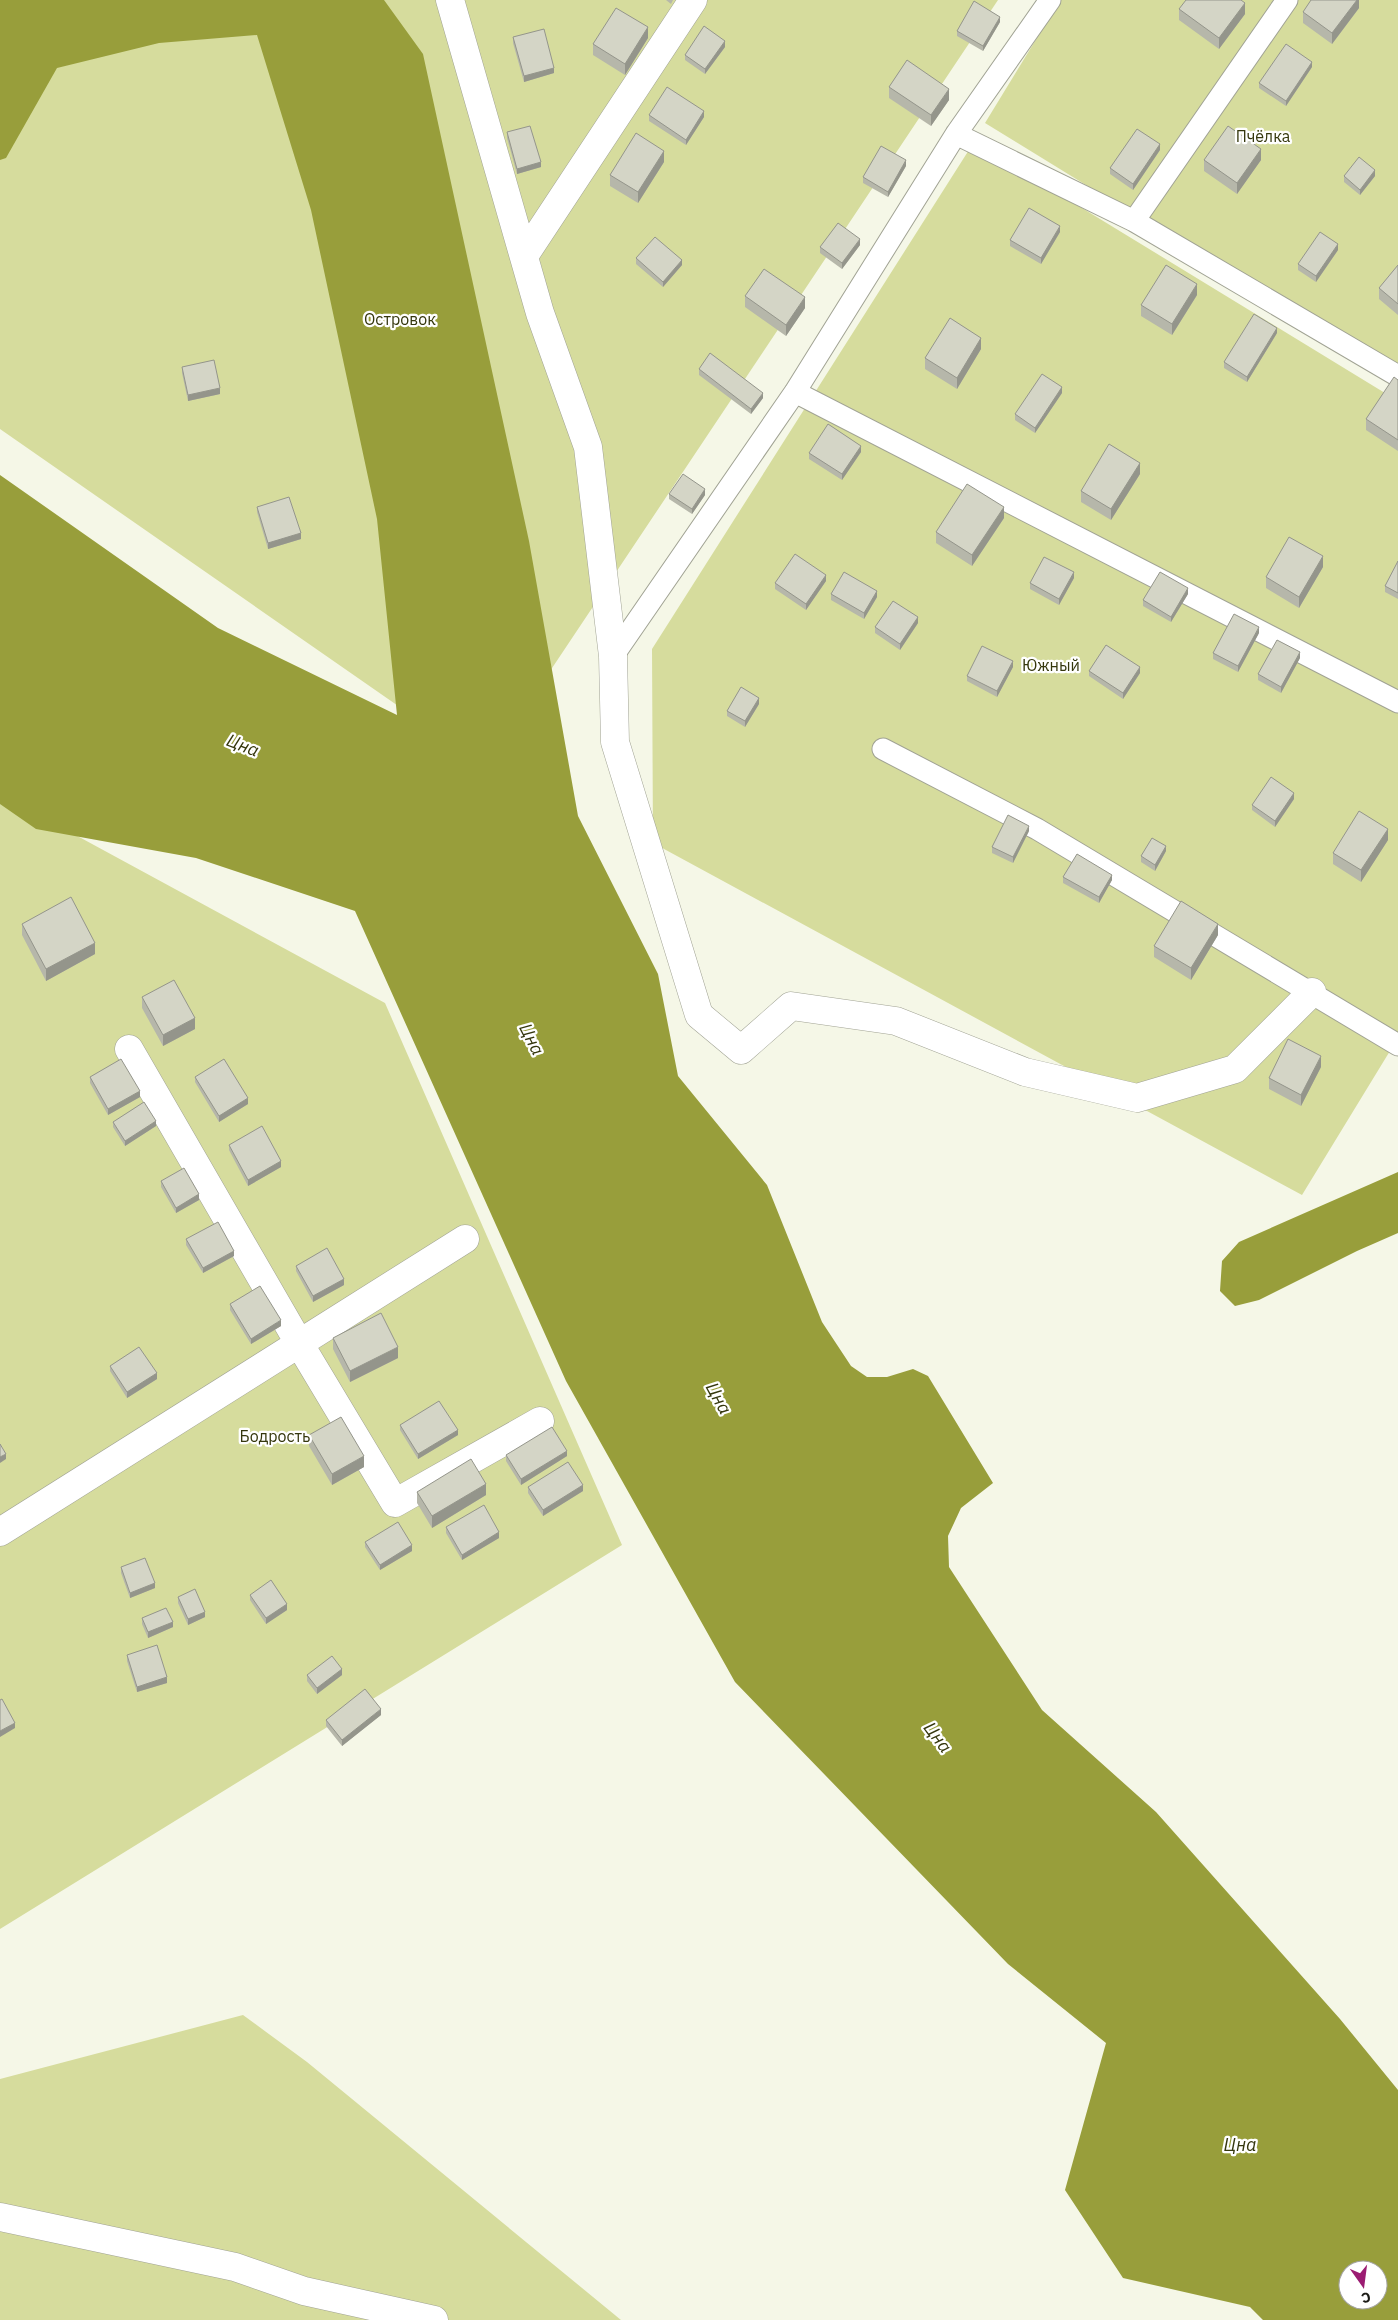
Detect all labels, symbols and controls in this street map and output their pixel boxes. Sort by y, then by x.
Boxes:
park label: Пчёлка [1236,126,1291,146]
park label: Островок [364,309,436,329]
park label: Южный [1022,655,1080,675]
water label: Цна [223,728,263,762]
water label: Цна [514,1019,550,1059]
water label: Цна [701,1378,737,1418]
park label: Бодрость [240,1426,310,1446]
water label: Цна [919,1717,957,1757]
water label: Цна [1223,2133,1257,2156]
north arrow [1338,2260,1388,2310]
text: С [1360,2288,1373,2307]

